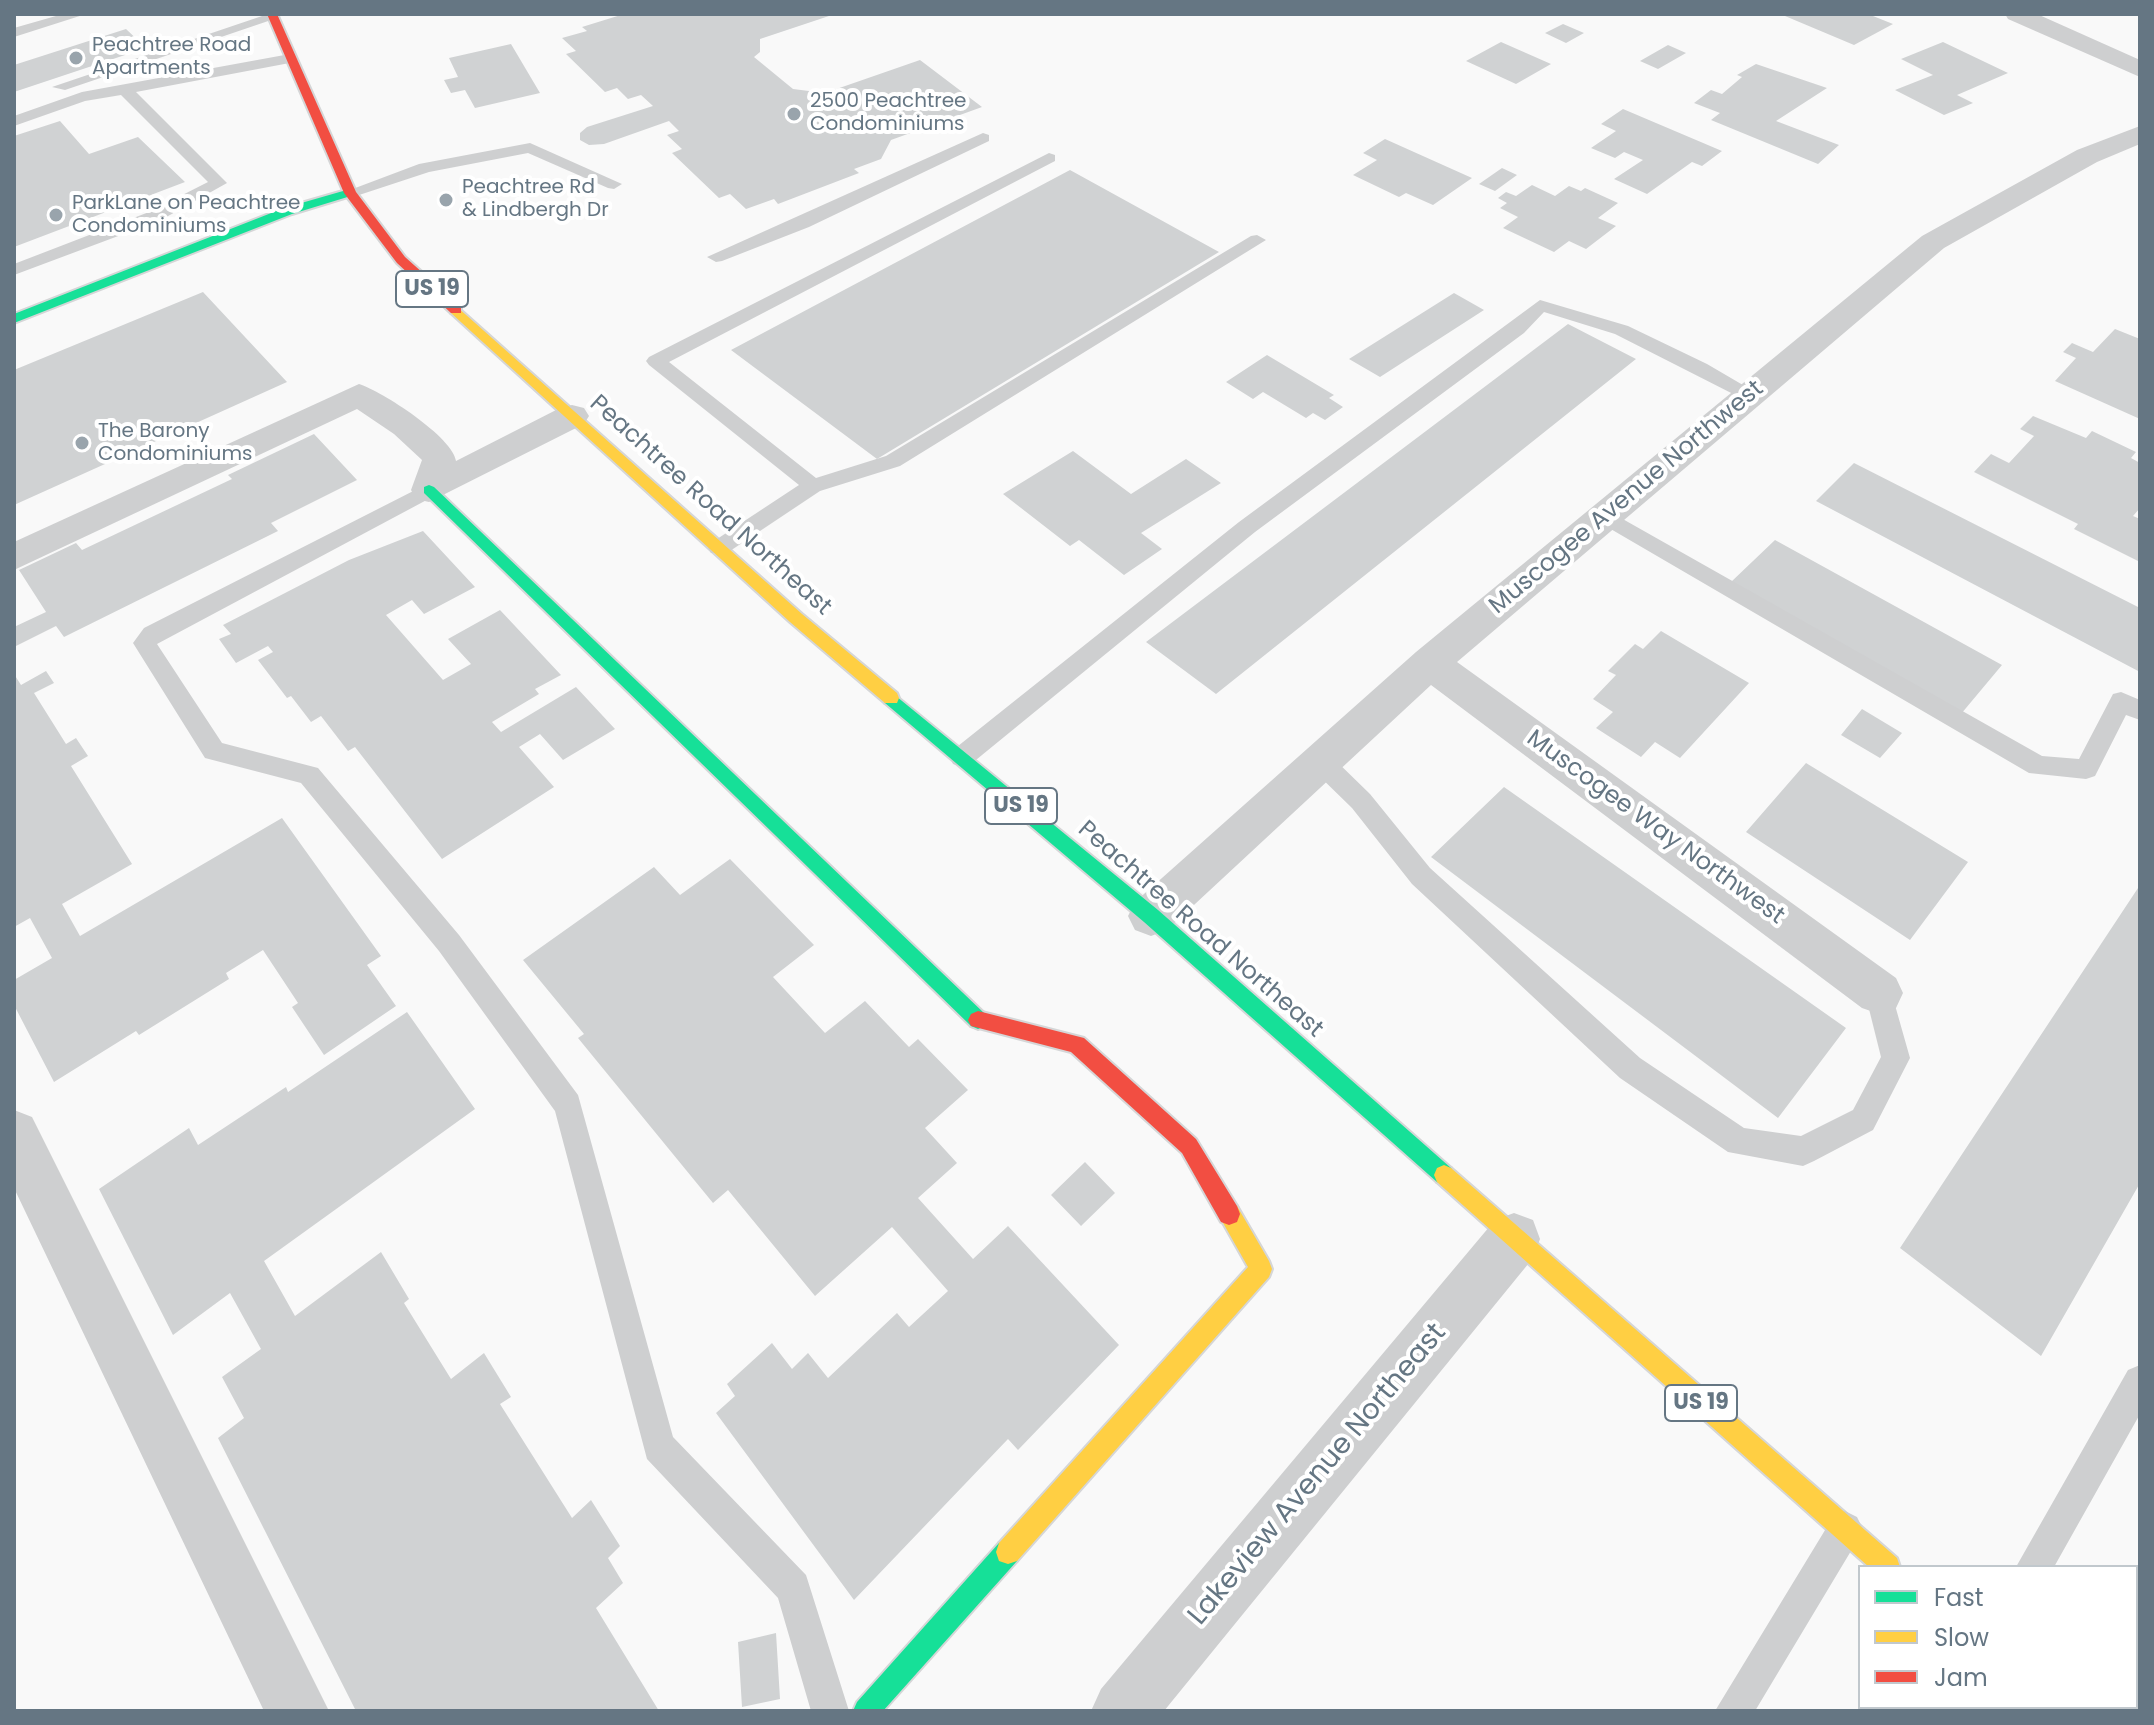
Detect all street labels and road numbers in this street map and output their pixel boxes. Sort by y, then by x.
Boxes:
road number: US 19 [396,271,468,307]
street label: Muscogee Avenue Northwest [1484,375,1770,621]
street label: Peachtree Road Northeast [583,390,837,622]
street label: Muscogee Way Northwest [1521,725,1789,931]
road number: US 19 [985,788,1057,824]
street label: Peachtree Road Northeast [1072,816,1328,1044]
street label: Lakeview Avenue Northeast [1182,1317,1454,1633]
road number: US 19 [1665,1385,1737,1421]

